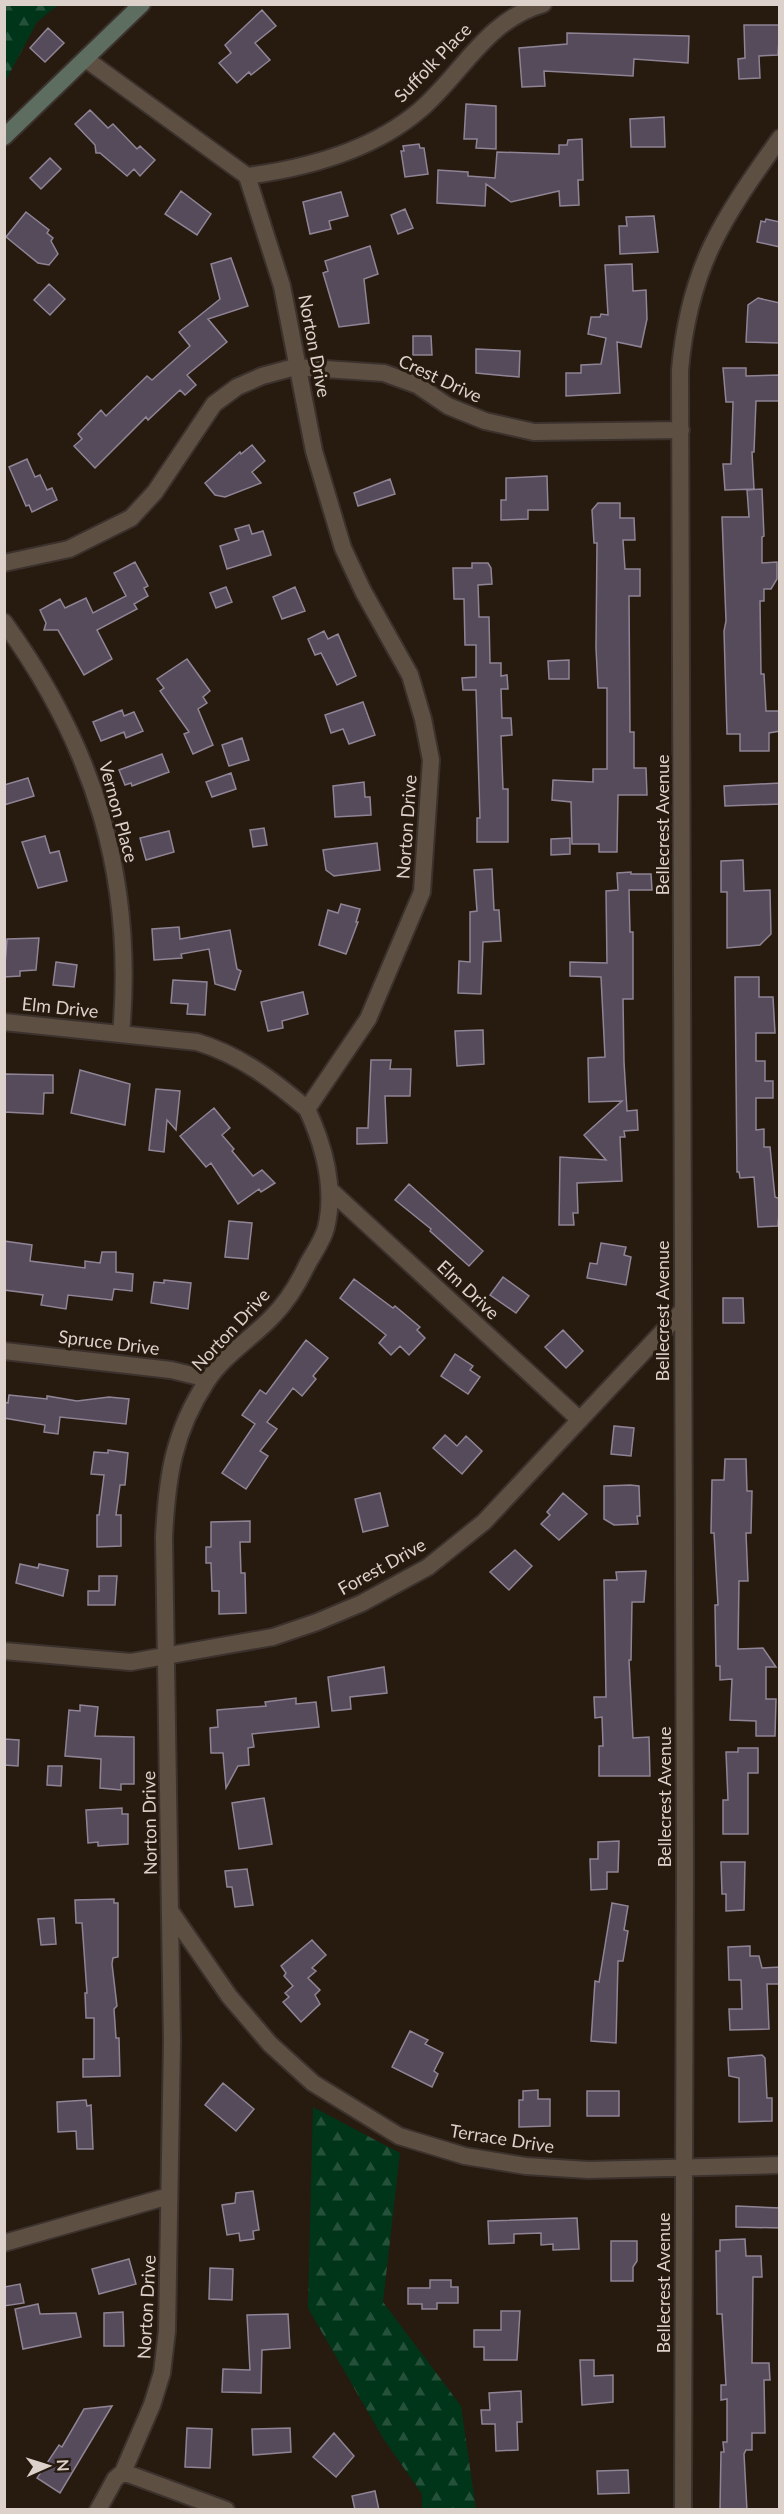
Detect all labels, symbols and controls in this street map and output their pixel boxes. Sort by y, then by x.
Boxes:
street label: Suffolk Place [389,18,475,106]
street label: Norton Drive [294,292,336,399]
street label: Crest Drive [395,349,486,407]
street label: Bellecrest Avenue [651,754,673,896]
street label: Vernon Place [95,759,143,865]
street label: Norton Drive [391,774,421,880]
street label: Elm Drive [21,992,99,1022]
street label: Bellecrest Avenue [651,1240,673,1382]
street label: Elm Drive [433,1255,504,1324]
street label: Norton Drive [187,1284,274,1375]
street label: Spruce Drive [57,1325,161,1359]
street label: Forest Drive [334,1533,429,1599]
street label: Bellecrest Avenue [653,1726,675,1868]
street label: Norton Drive [137,1771,161,1875]
street label: Terrace Drive [448,2119,556,2157]
street label: Bellecrest Avenue [652,2212,674,2354]
street label: Norton Drive [132,2254,160,2360]
north arrow [18,2436,78,2496]
text: N [54,2459,73,2472]

